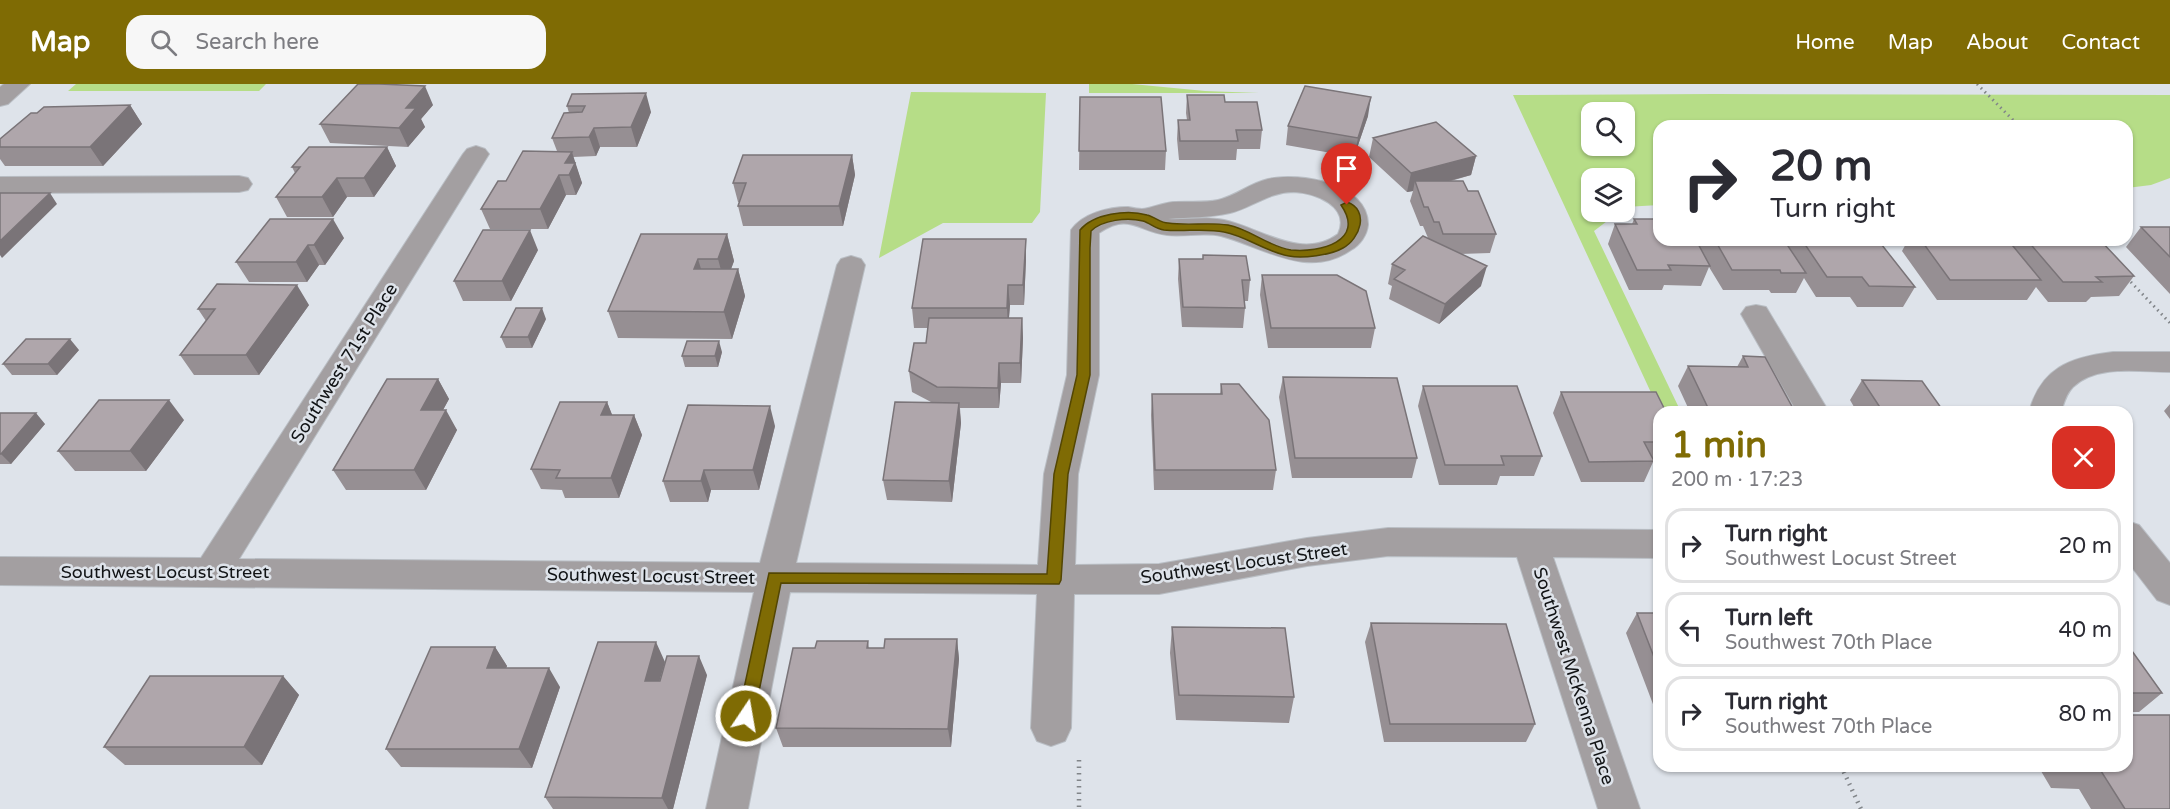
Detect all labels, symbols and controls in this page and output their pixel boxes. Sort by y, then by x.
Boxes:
search box [126,15,546,69]
text: Map [30,25,90,59]
icon: search [147,26,180,59]
text: Search here [195,29,319,55]
text: Home [1795,30,1855,55]
text: Map [1888,30,1933,55]
text: About [1966,30,2028,55]
text: Contact [2061,30,2140,55]
map controls [1581,102,1635,222]
button: search [1581,102,1635,156]
text: 20 m [1770,141,1872,192]
pin [1321,143,1372,205]
icon: right [1671,144,1749,222]
icon: arrive [1330,152,1363,185]
button: layers [1581,168,1635,222]
text: Turn right [1770,192,1896,225]
street label: Southwest 71st Place [286,279,402,447]
text: 1 min [1671,424,1767,467]
button: close [2052,426,2115,489]
text: 200 m · 17:23 [1671,468,1803,492]
text: Turn right [1725,521,1827,547]
icon: right [1674,529,1707,562]
text: 20 m [2058,533,2112,559]
street label: Southwest Locust Street [1139,538,1349,588]
text: Southwest Locust Street [1725,547,1957,571]
street label: Southwest Locust Street [61,561,269,583]
street label: Southwest Locust Street [547,563,756,589]
street label: Southwest McKenna Place [1528,565,1620,787]
text: Turn left [1725,605,1813,631]
icon: left [1674,613,1707,646]
text: 40 m [2058,617,2112,643]
text: Southwest 70th Place [1725,631,1932,655]
position arrow [714,684,778,748]
text: Turn right [1725,689,1827,715]
icon: right [1674,697,1707,730]
text: 80 m [2058,701,2112,727]
text: Southwest 70th Place [1725,715,1932,739]

